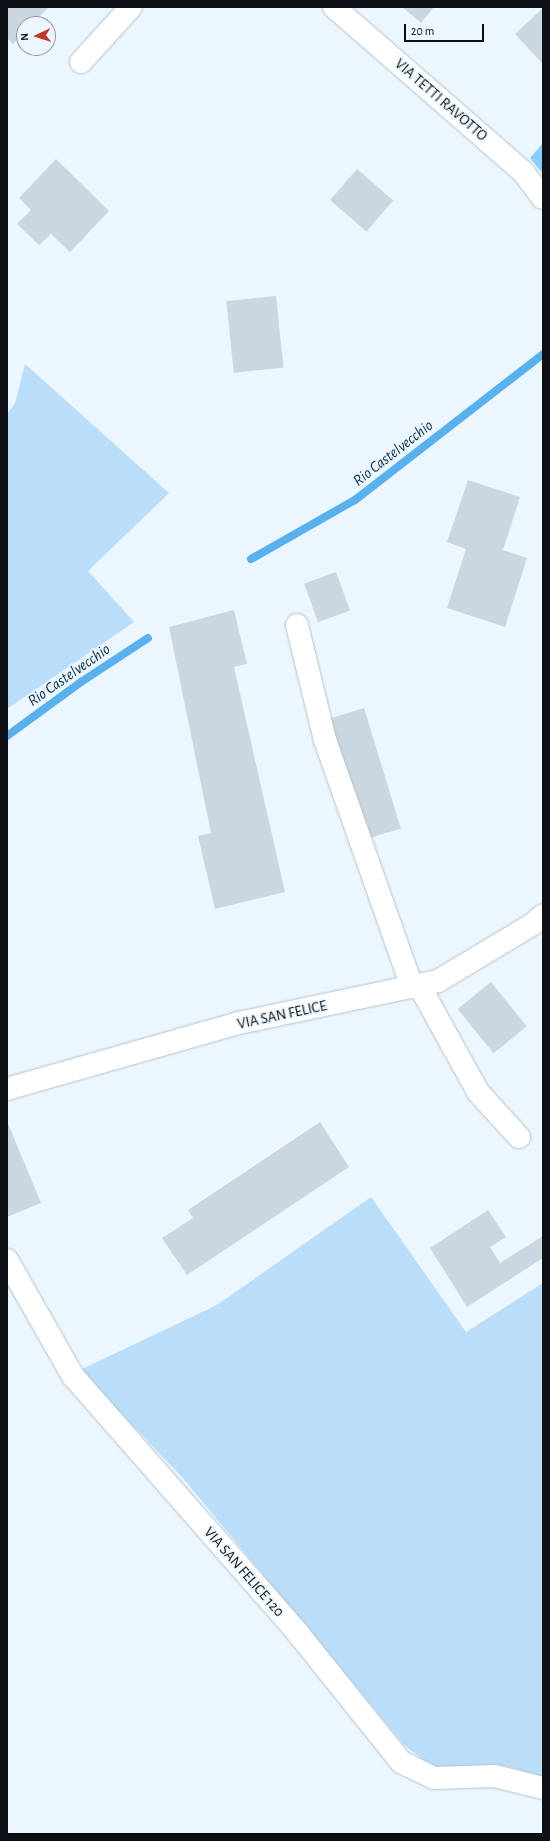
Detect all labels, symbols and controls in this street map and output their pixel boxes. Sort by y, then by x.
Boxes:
north arrow [16,16,56,56]
scale bar [406,16,486,42]
text: 20 m [411,25,434,37]
text: N [19,33,30,41]
street label: VIA TETTI RAVOTTO [391,55,491,145]
water label: Rio Castelvecchio [349,416,437,490]
water label: Rio Castelvecchio [24,639,114,711]
street label: VIA SAN FELICE [236,997,328,1033]
street label: VIA SAN FELICE 120 [200,1523,288,1621]

